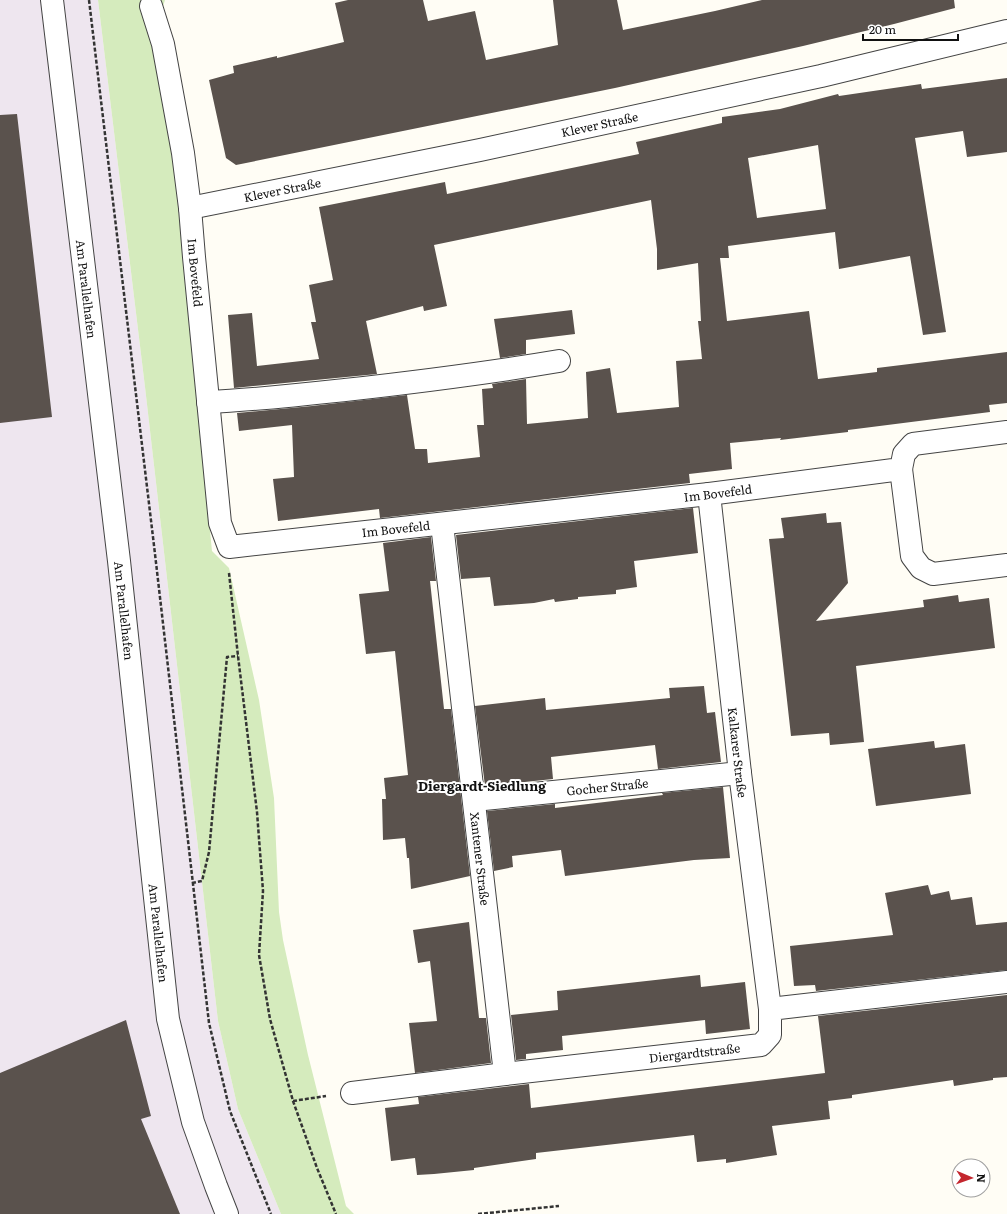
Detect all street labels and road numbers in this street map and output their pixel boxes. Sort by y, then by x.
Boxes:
street label: Klever Straße [559,107,640,141]
street label: Klever Straße [242,173,322,206]
street label: Im Bovefeld [184,238,208,308]
street label: Am Parallelhafen [72,239,101,339]
street label: Im Bovefeld [683,479,754,506]
street label: Im Bovefeld [361,516,432,541]
street label: Am Parallelhafen [110,560,139,661]
street label: Kalkarer Straße [724,706,752,799]
street label: Gocher Straße [565,773,649,800]
street label: Xantener Straße [466,811,495,906]
street label: Am Parallelhafen [145,882,173,983]
street label: Diergardtstraße [648,1038,741,1067]

